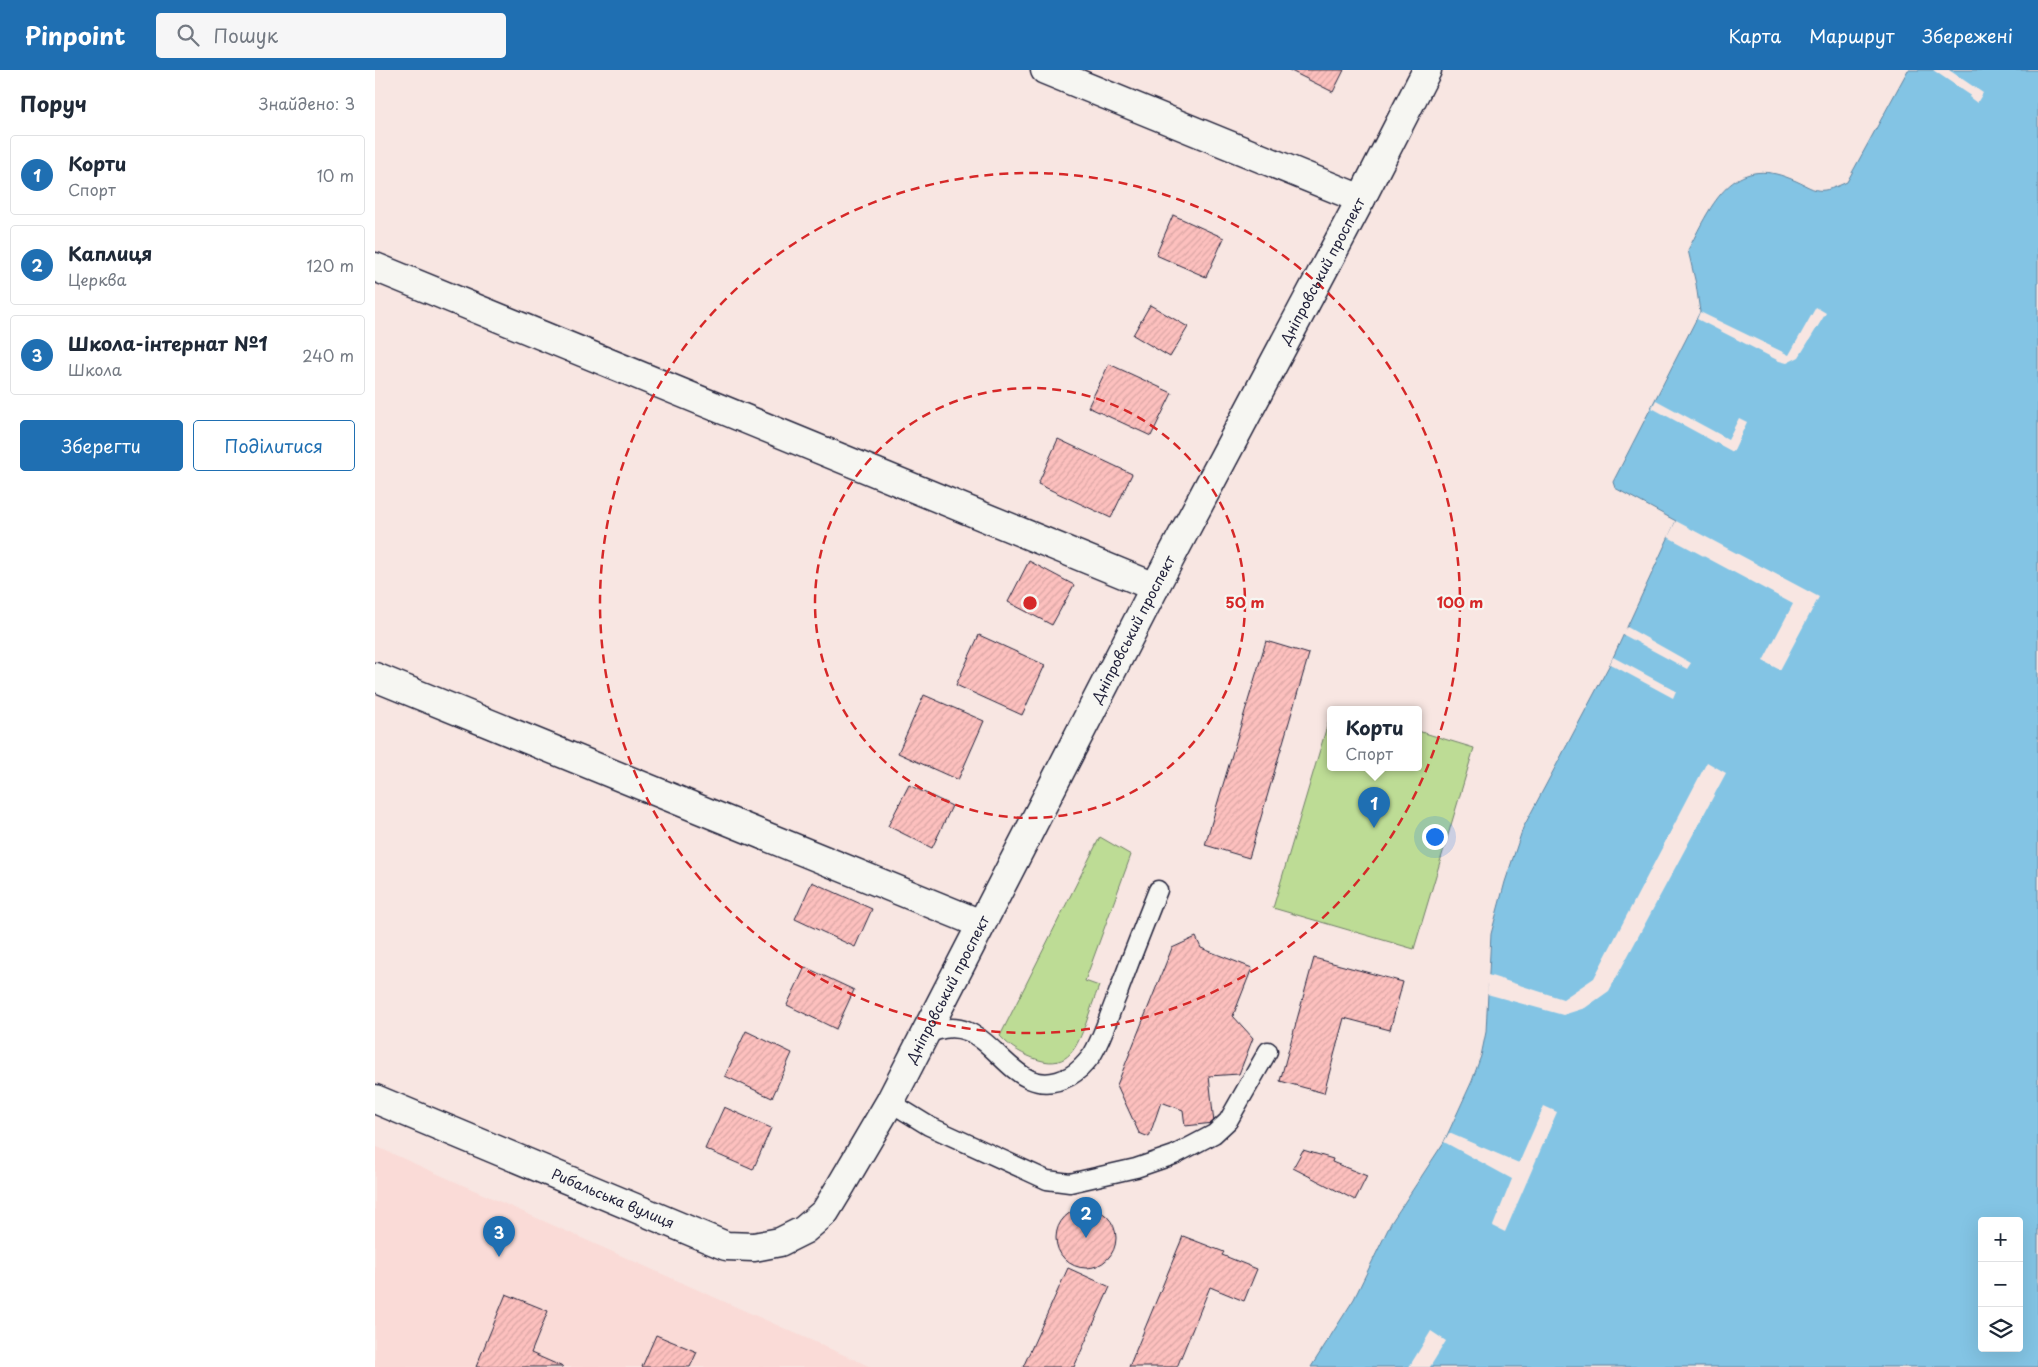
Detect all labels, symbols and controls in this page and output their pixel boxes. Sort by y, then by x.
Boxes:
search box [156,13,506,58]
text: Pinpoint [25,17,126,53]
icon: search [174,21,202,49]
text: Пошук [214,21,278,49]
text: Карта [1728,22,1781,49]
text: Маршрут [1809,22,1894,49]
text: Збережені [1922,22,2013,49]
text: Поруч [20,87,87,119]
text: Знайдено: 3 [259,91,355,115]
text: Корти [68,149,126,177]
text: 1 [33,163,41,187]
text: 10 m [317,163,354,187]
text: Спорт [68,177,116,201]
street label: Дніпровський проспект [1274,194,1370,349]
text: Каплиця [68,239,152,267]
text: 2 [31,253,43,277]
text: 120 m [307,253,354,277]
text: Церква [68,267,127,291]
text: Школа-інтернат №1 [68,329,268,357]
text: 3 [32,343,42,367]
text: 240 m [302,343,354,367]
text: Школа [68,357,122,381]
button: Зберегти [20,420,183,471]
button: Поділитися [193,420,355,471]
street label: Дніпровський проспект [1086,551,1180,707]
text: 50 m [1226,590,1264,613]
text: 100 m [1437,590,1483,613]
centre of rings [1021,594,1039,612]
popup [1327,706,1422,771]
text: Корти [1345,713,1404,741]
text: Спорт [1345,741,1393,765]
pin: 1 [1358,787,1390,828]
your location [1422,824,1448,850]
street label: Дніпровський проспект [900,911,994,1068]
street label: Рибальська вулиця [549,1163,678,1233]
pin: 2 [1070,1197,1102,1238]
pin: 3 [483,1216,515,1257]
map controls [1978,1217,2023,1352]
button: + [1978,1217,2023,1262]
button: − [1978,1262,2023,1307]
button: layers [1978,1307,2023,1352]

